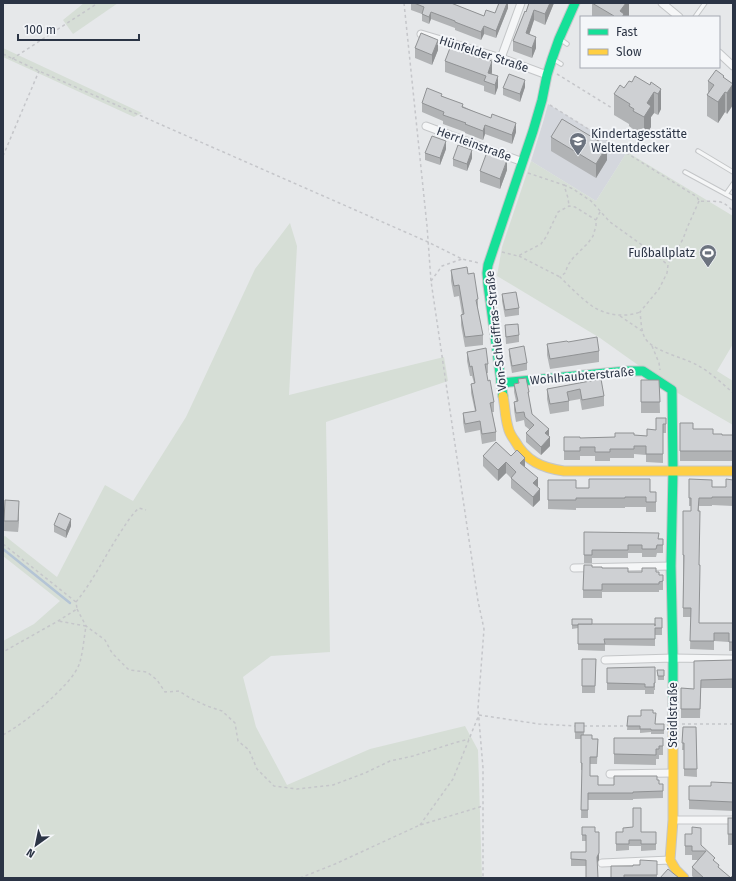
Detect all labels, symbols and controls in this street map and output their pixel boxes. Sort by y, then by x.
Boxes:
scale bar [18,16,139,42]
legend [580,16,720,68]
text: 100 m [24,23,56,37]
text: Fast [616,25,638,39]
street label: Hünfelder Straße [438,33,530,75]
text: Slow [616,45,642,59]
street label: Herrleinstraße [435,124,513,164]
place label: Kindertagesstätte Weltentdecker [591,127,687,155]
school or university icon: Kindertagesstätte Weltentdecker [568,131,588,156]
sports icon: Fußballplatz [698,243,718,268]
place label: Fußballplatz [628,246,695,260]
street label: Von-Schleiffras-Straße [483,270,509,392]
street label: Wohlhaubterstraße [529,364,635,388]
street label: Steidlstraße [666,682,680,748]
north arrow [16,825,56,865]
text: N [24,846,37,860]

